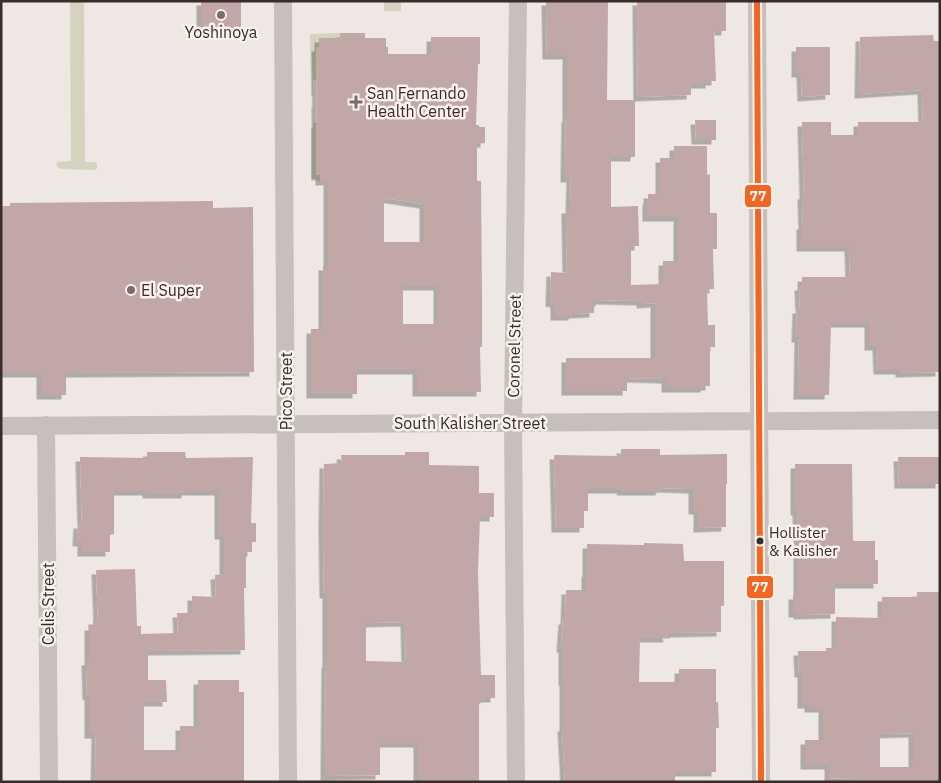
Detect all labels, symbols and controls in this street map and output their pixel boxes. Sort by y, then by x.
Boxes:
marker: Yoshinoya [215,9,227,21]
place label: Yoshinoya [185,22,258,42]
place label: San Fernando Health Center [367,83,467,121]
marker: San Fernando Health Center [349,95,363,109]
line badge: 77 [744,184,772,208]
text: 77 [750,187,766,205]
place label: El Super [141,280,201,300]
marker: El Super [125,284,137,296]
street label: Coronel Street [503,294,525,398]
street label: Pico Street [276,352,296,430]
street label: South Kalisher Street [394,413,546,433]
place label: Hollister & Kalisher [769,523,838,560]
marker: Hollister & Kalisher [755,536,765,546]
street label: Celis Street [38,563,58,645]
line badge: 77 [746,575,774,599]
text: 77 [752,578,768,596]

